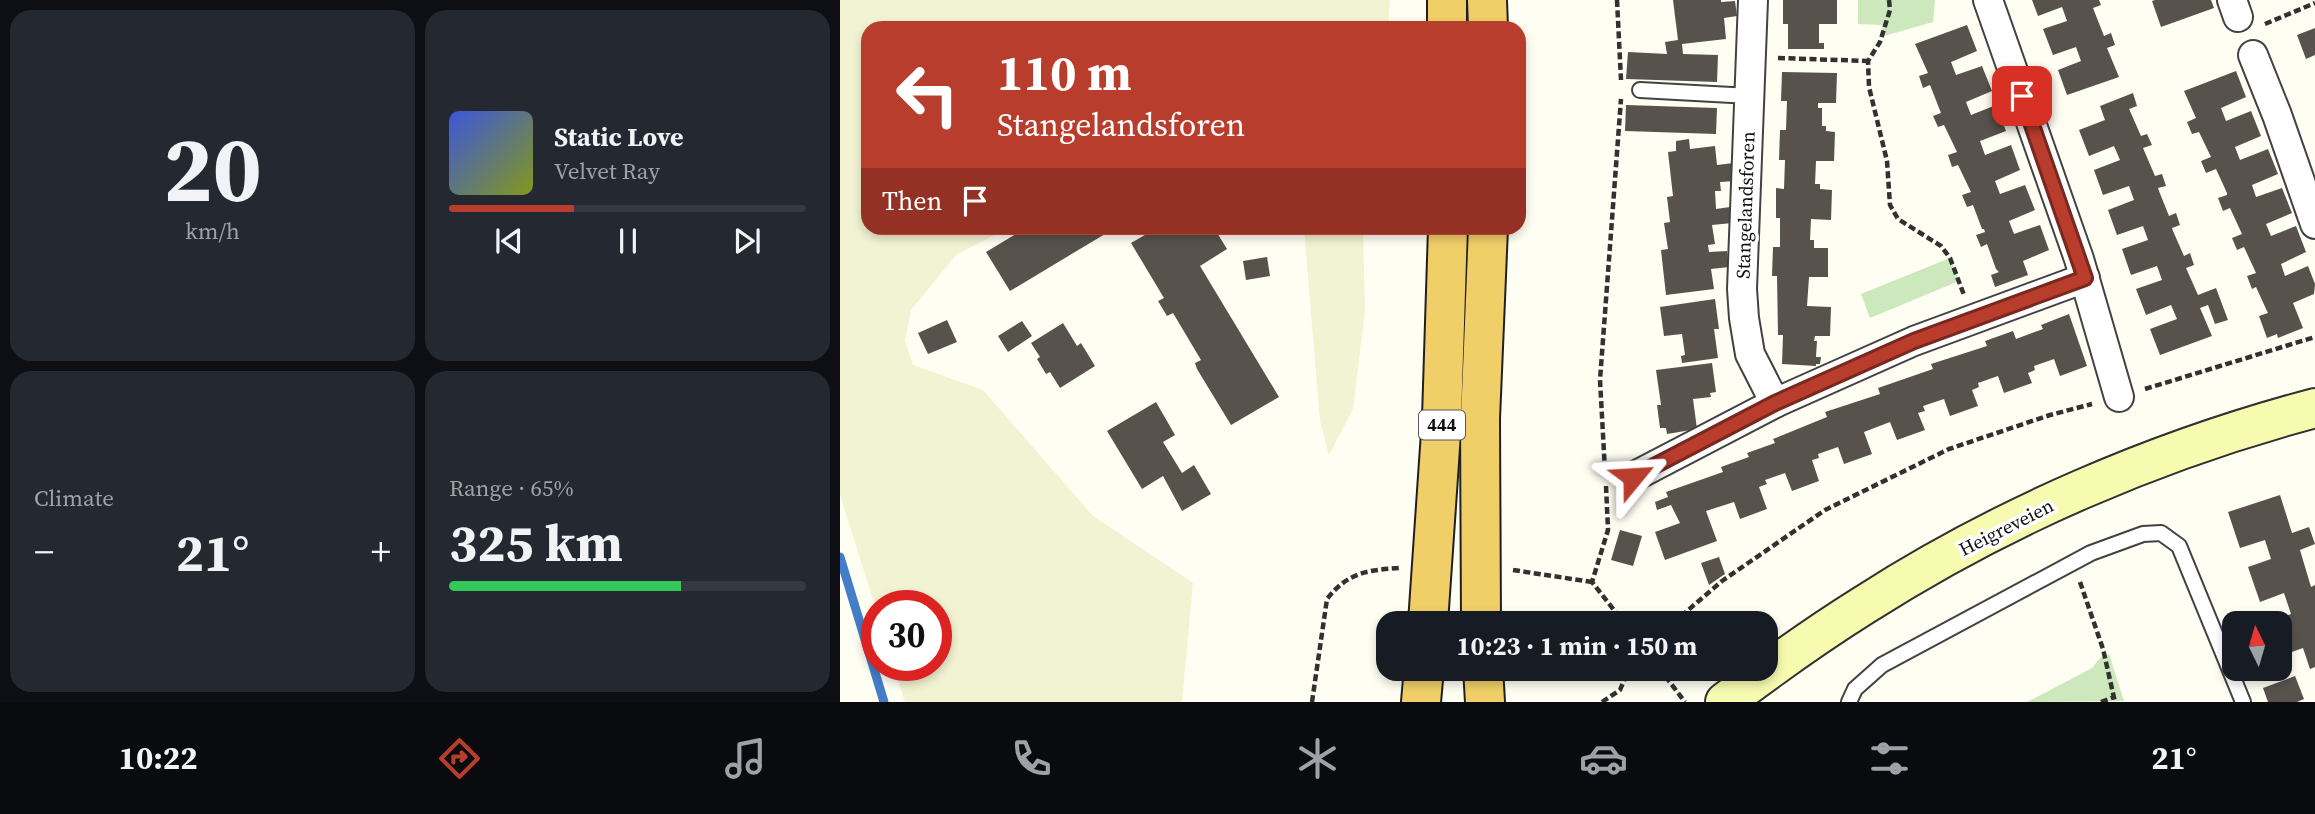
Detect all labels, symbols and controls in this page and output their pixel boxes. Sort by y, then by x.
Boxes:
text: 110 m [997,39,1132,106]
icon: left [882,49,973,140]
pin [1992,66,2052,126]
icon: arrive [2003,77,2041,115]
text: Stangelandsforen [997,103,1245,147]
text: 20 [163,107,262,231]
text: Static Love [554,119,683,155]
street label: Stangelandsforen [1729,131,1761,279]
text: Velvet Ray [554,155,660,187]
icon: arrive [956,182,994,220]
text: Then [882,183,942,219]
text: km/h [185,215,240,247]
icon: previous [490,222,528,260]
icon: pause [609,222,647,260]
icon: next [728,222,766,260]
road number: 444 [1419,410,1465,440]
position arrow [1596,440,1670,514]
text: Range · 65% [449,472,574,504]
text: Climate [34,482,114,514]
street label: Heigreveien [1954,492,2058,562]
text: 325 km [449,507,623,578]
text: 21° [176,517,249,588]
text: − [34,526,54,578]
text: + [371,526,391,578]
speed limit sign: 30 [861,590,952,681]
north arrow [2222,611,2292,681]
map controls [2222,611,2292,681]
text: 10:23 · 1 min · 150 m [1457,628,1697,664]
icon: directions [435,734,484,783]
icon: music [721,734,770,783]
icon: phone [1007,734,1056,783]
icon: climate [1293,734,1342,783]
icon: car [1579,734,1628,783]
icon: filters [1865,734,1914,783]
text: 10:22 [119,736,198,780]
text: 21° [2151,736,2196,780]

